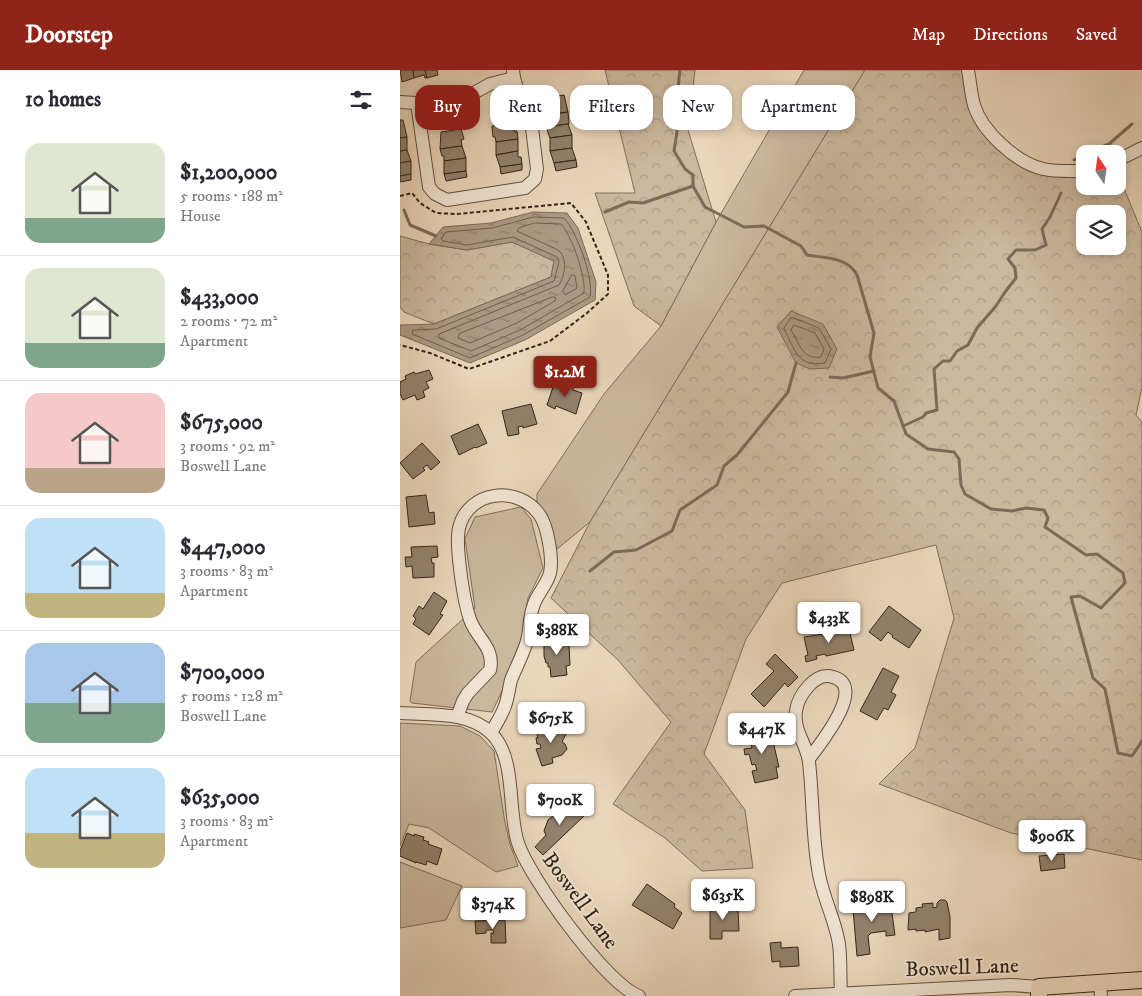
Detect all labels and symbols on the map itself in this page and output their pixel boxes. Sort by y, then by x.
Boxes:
north arrow [1076,145,1126,195]
pin: $1.2M [530,356,600,398]
pin: $433K [794,602,864,644]
pin: $388K [522,614,592,656]
pin: $675K [516,702,586,744]
pin: $447K [727,712,797,755]
pin: $700K [525,784,595,826]
pin: $906K [1017,820,1087,862]
street label: Boswell Lane [536,847,624,955]
pin: $635K [688,878,758,921]
pin: $898K [837,880,907,923]
pin: $374K [458,888,528,930]
street label: Boswell Lane [905,953,1019,983]

